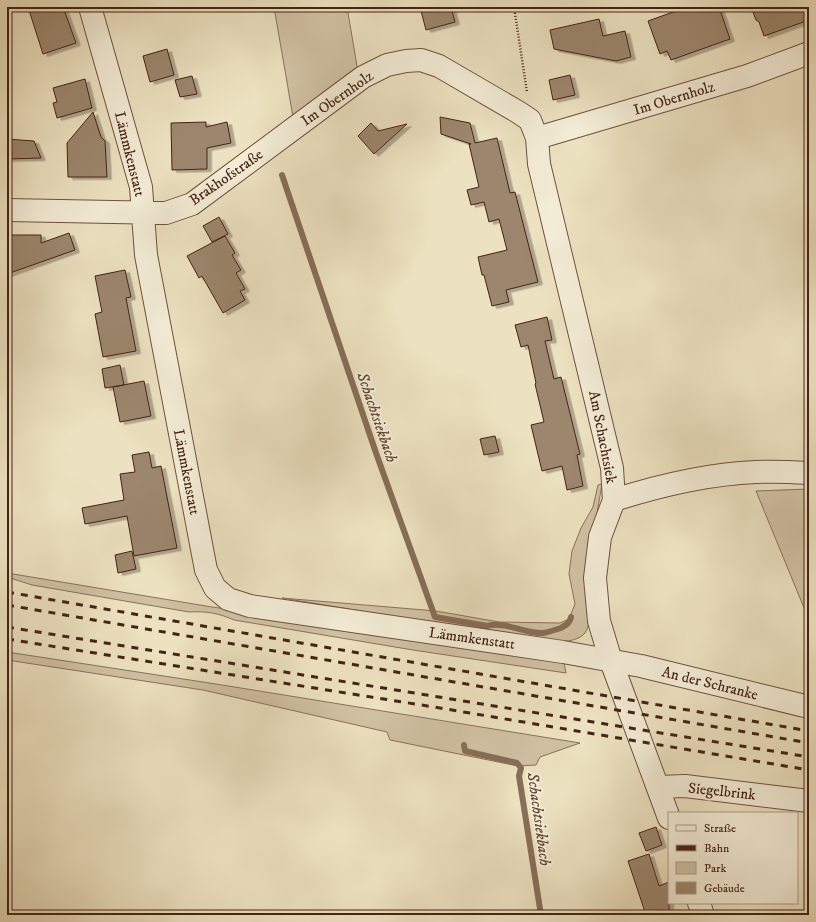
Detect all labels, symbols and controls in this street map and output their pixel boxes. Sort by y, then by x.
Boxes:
street label: Im Obernholz [297,66,378,130]
street label: Im Obernholz [631,77,718,120]
street label: Lämmkenstatt [110,110,149,199]
street label: Brakhofstraße [186,145,267,210]
water label: Schachtsiekbach [352,369,402,465]
street label: Am Schachtsiek [584,389,621,486]
street label: Lämmkenstatt [169,428,204,517]
street label: Lämmkenstatt [428,623,516,654]
street label: An der Schranke [660,662,760,705]
water label: Schachtsiekbach [522,770,555,867]
street label: Siegelbrink [687,779,757,805]
legend [668,812,798,904]
text: Straße [704,821,736,836]
text: Bahn [704,841,730,856]
text: Park [704,861,726,876]
text: Gebäude [704,881,745,896]

